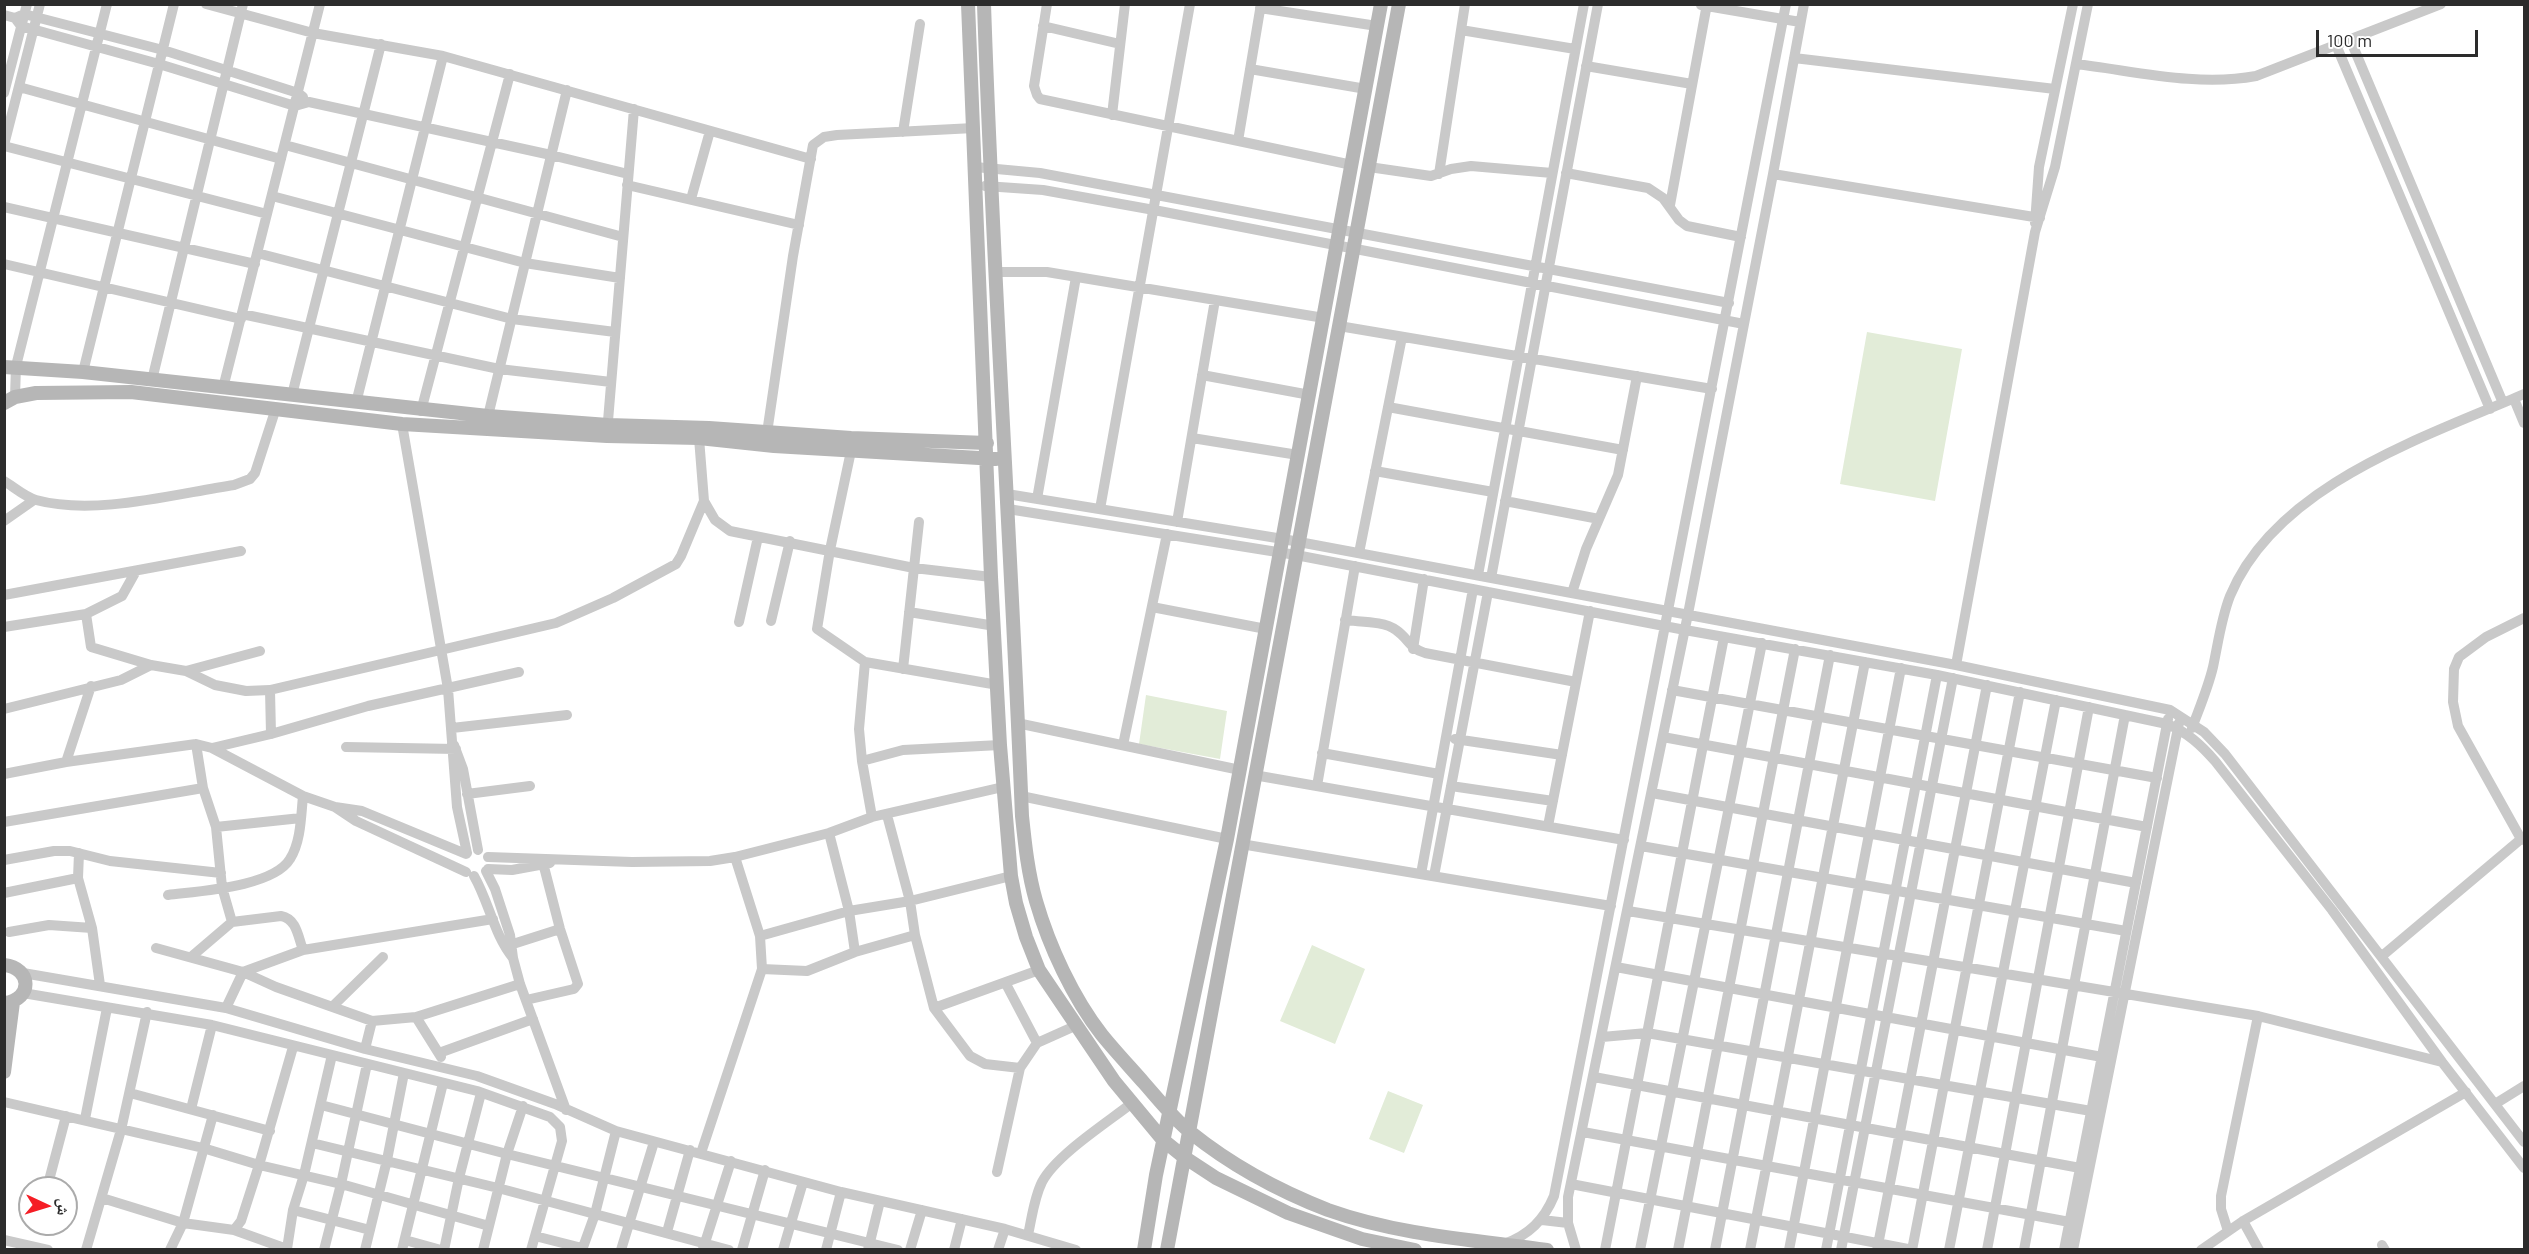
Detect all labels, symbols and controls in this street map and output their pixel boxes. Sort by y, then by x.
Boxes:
scale bar [2319,18,2481,56]
text: 100 m [2327,29,2372,51]
north arrow [18,1176,78,1236]
text: ش [54,1198,75,1216]

